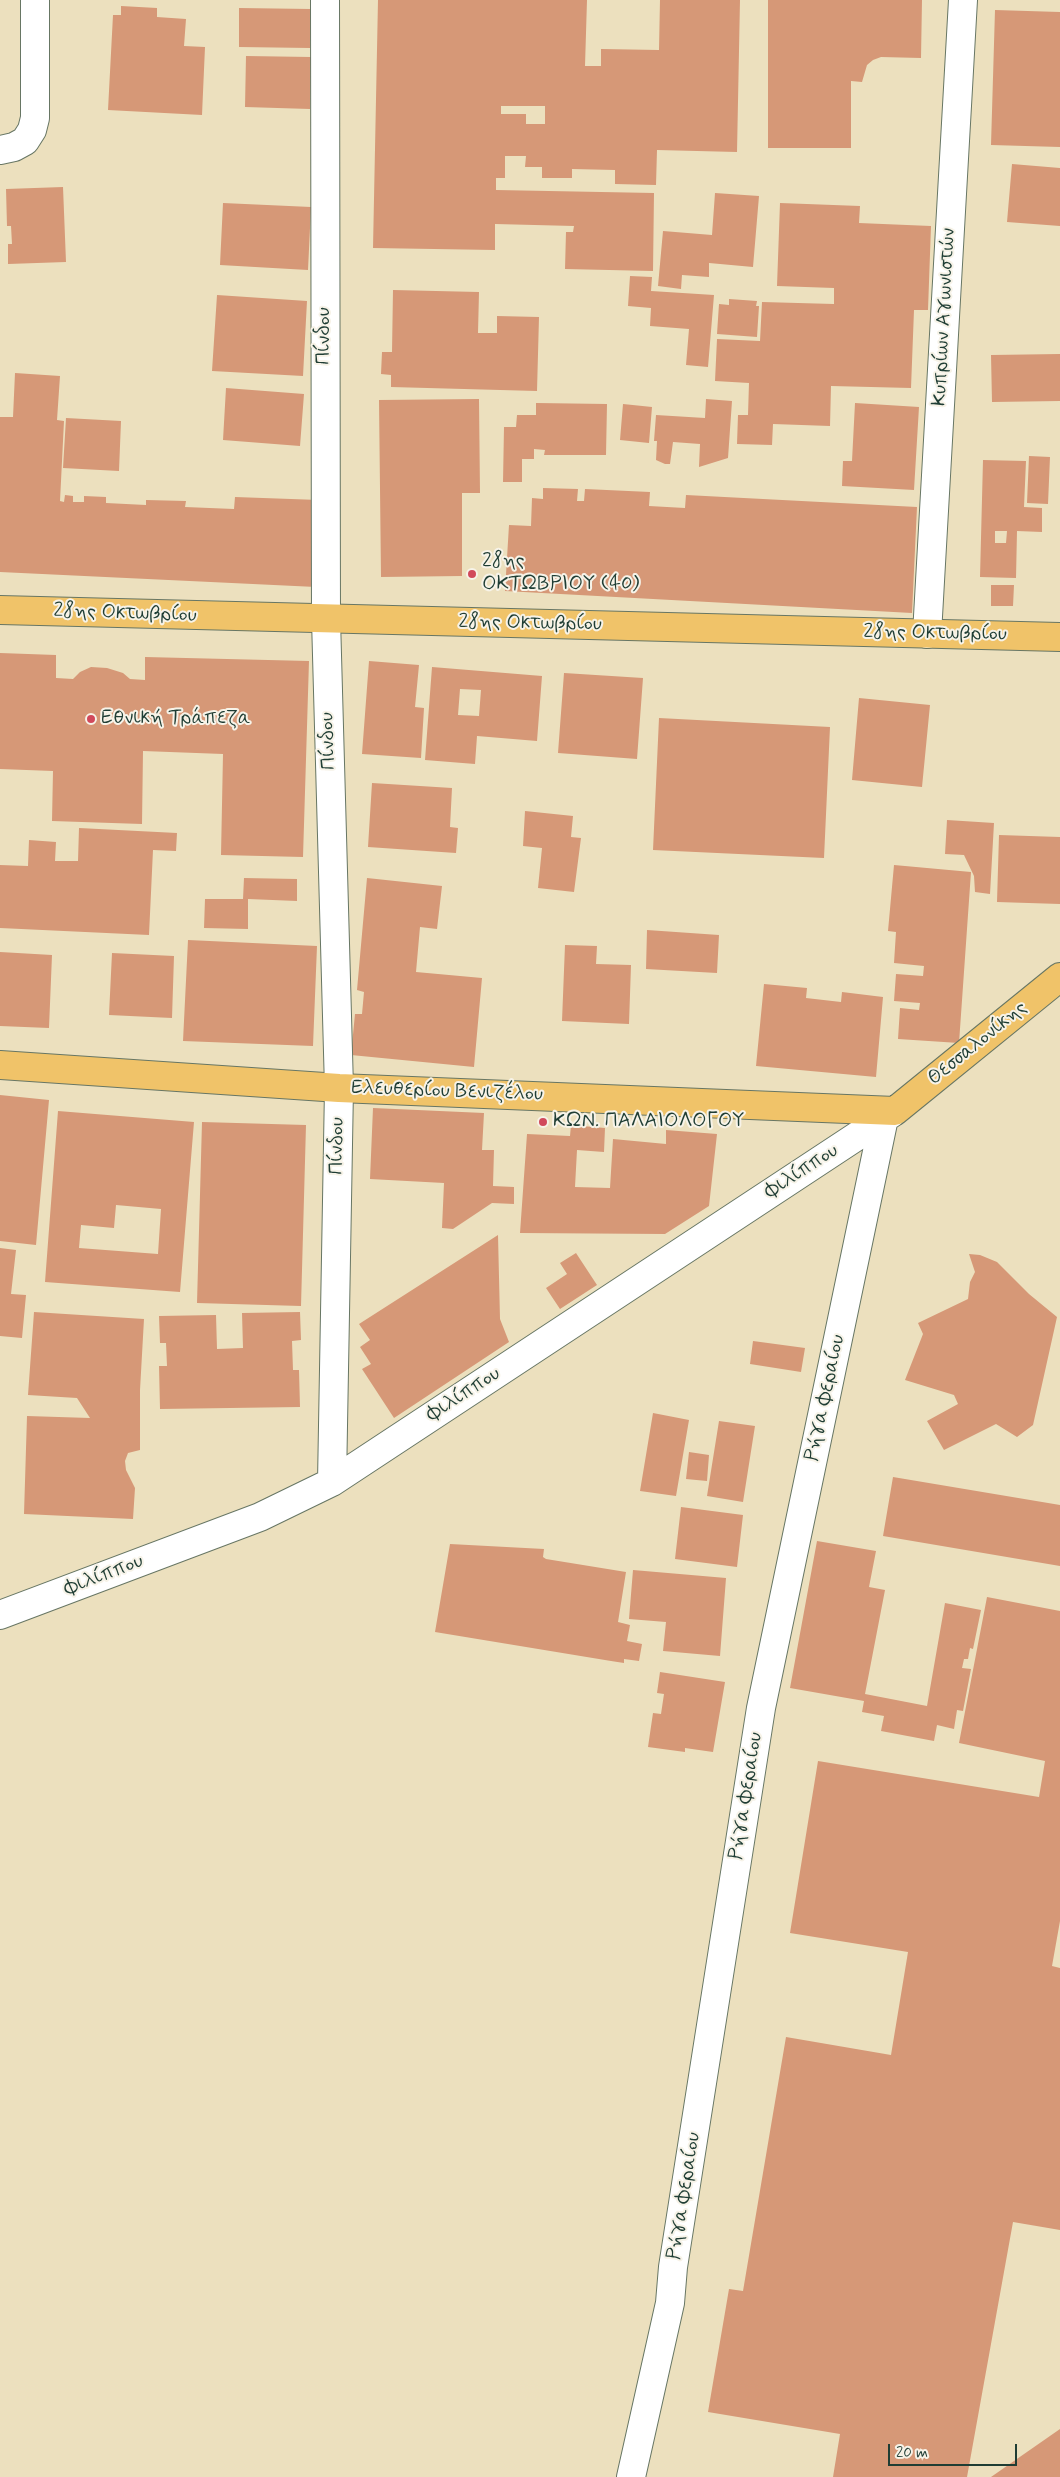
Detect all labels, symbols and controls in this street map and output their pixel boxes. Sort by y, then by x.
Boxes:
street label: Κυπρίων Αγωνιστών [928,227,962,407]
street label: Πίνδου [313,307,337,365]
place label: 28ης ΟΚΤΩΒΡΙΟΥ (40) [482,550,639,597]
marker: 28ης ΟΚΤΩΒΡΙΟΥ (40) [466,568,478,580]
street label: 28ης Οκτωβρίου [53,600,197,628]
street label: 28ης Οκτωβρίου [458,611,602,637]
street label: 28ης Οκτωβρίου [863,621,1007,647]
place label: Εθνική Τράπεζα [101,707,250,731]
street label: Πίνδου [316,712,342,770]
marker: Εθνική Τράπεζα [85,713,97,725]
street label: Θεσσαλονίκης [924,997,1032,1091]
street label: Ελευθερίου Βενιζέλου [351,1077,543,1107]
place label: ΚΩΝ. ΠΑΛΑΙΟΛΟΓΟΥ [553,1110,745,1134]
marker: ΚΩΝ. ΠΑΛΑΙΟΛΟΓΟΥ [537,1116,549,1128]
street label: Πίνδου [325,1117,351,1175]
street label: Φιλίππου [761,1139,843,1205]
street label: Ρήγα Φεραίου [801,1332,851,1464]
street label: Φιλίππου [423,1362,505,1428]
street label: Φιλίππου [61,1550,147,1602]
street label: Ρήγα Φεραίου [725,1730,769,1862]
street label: Ρήγα Φεραίου [663,2130,707,2262]
scale bar [890,2434,1019,2466]
text: 20 m [896,2443,928,2463]

